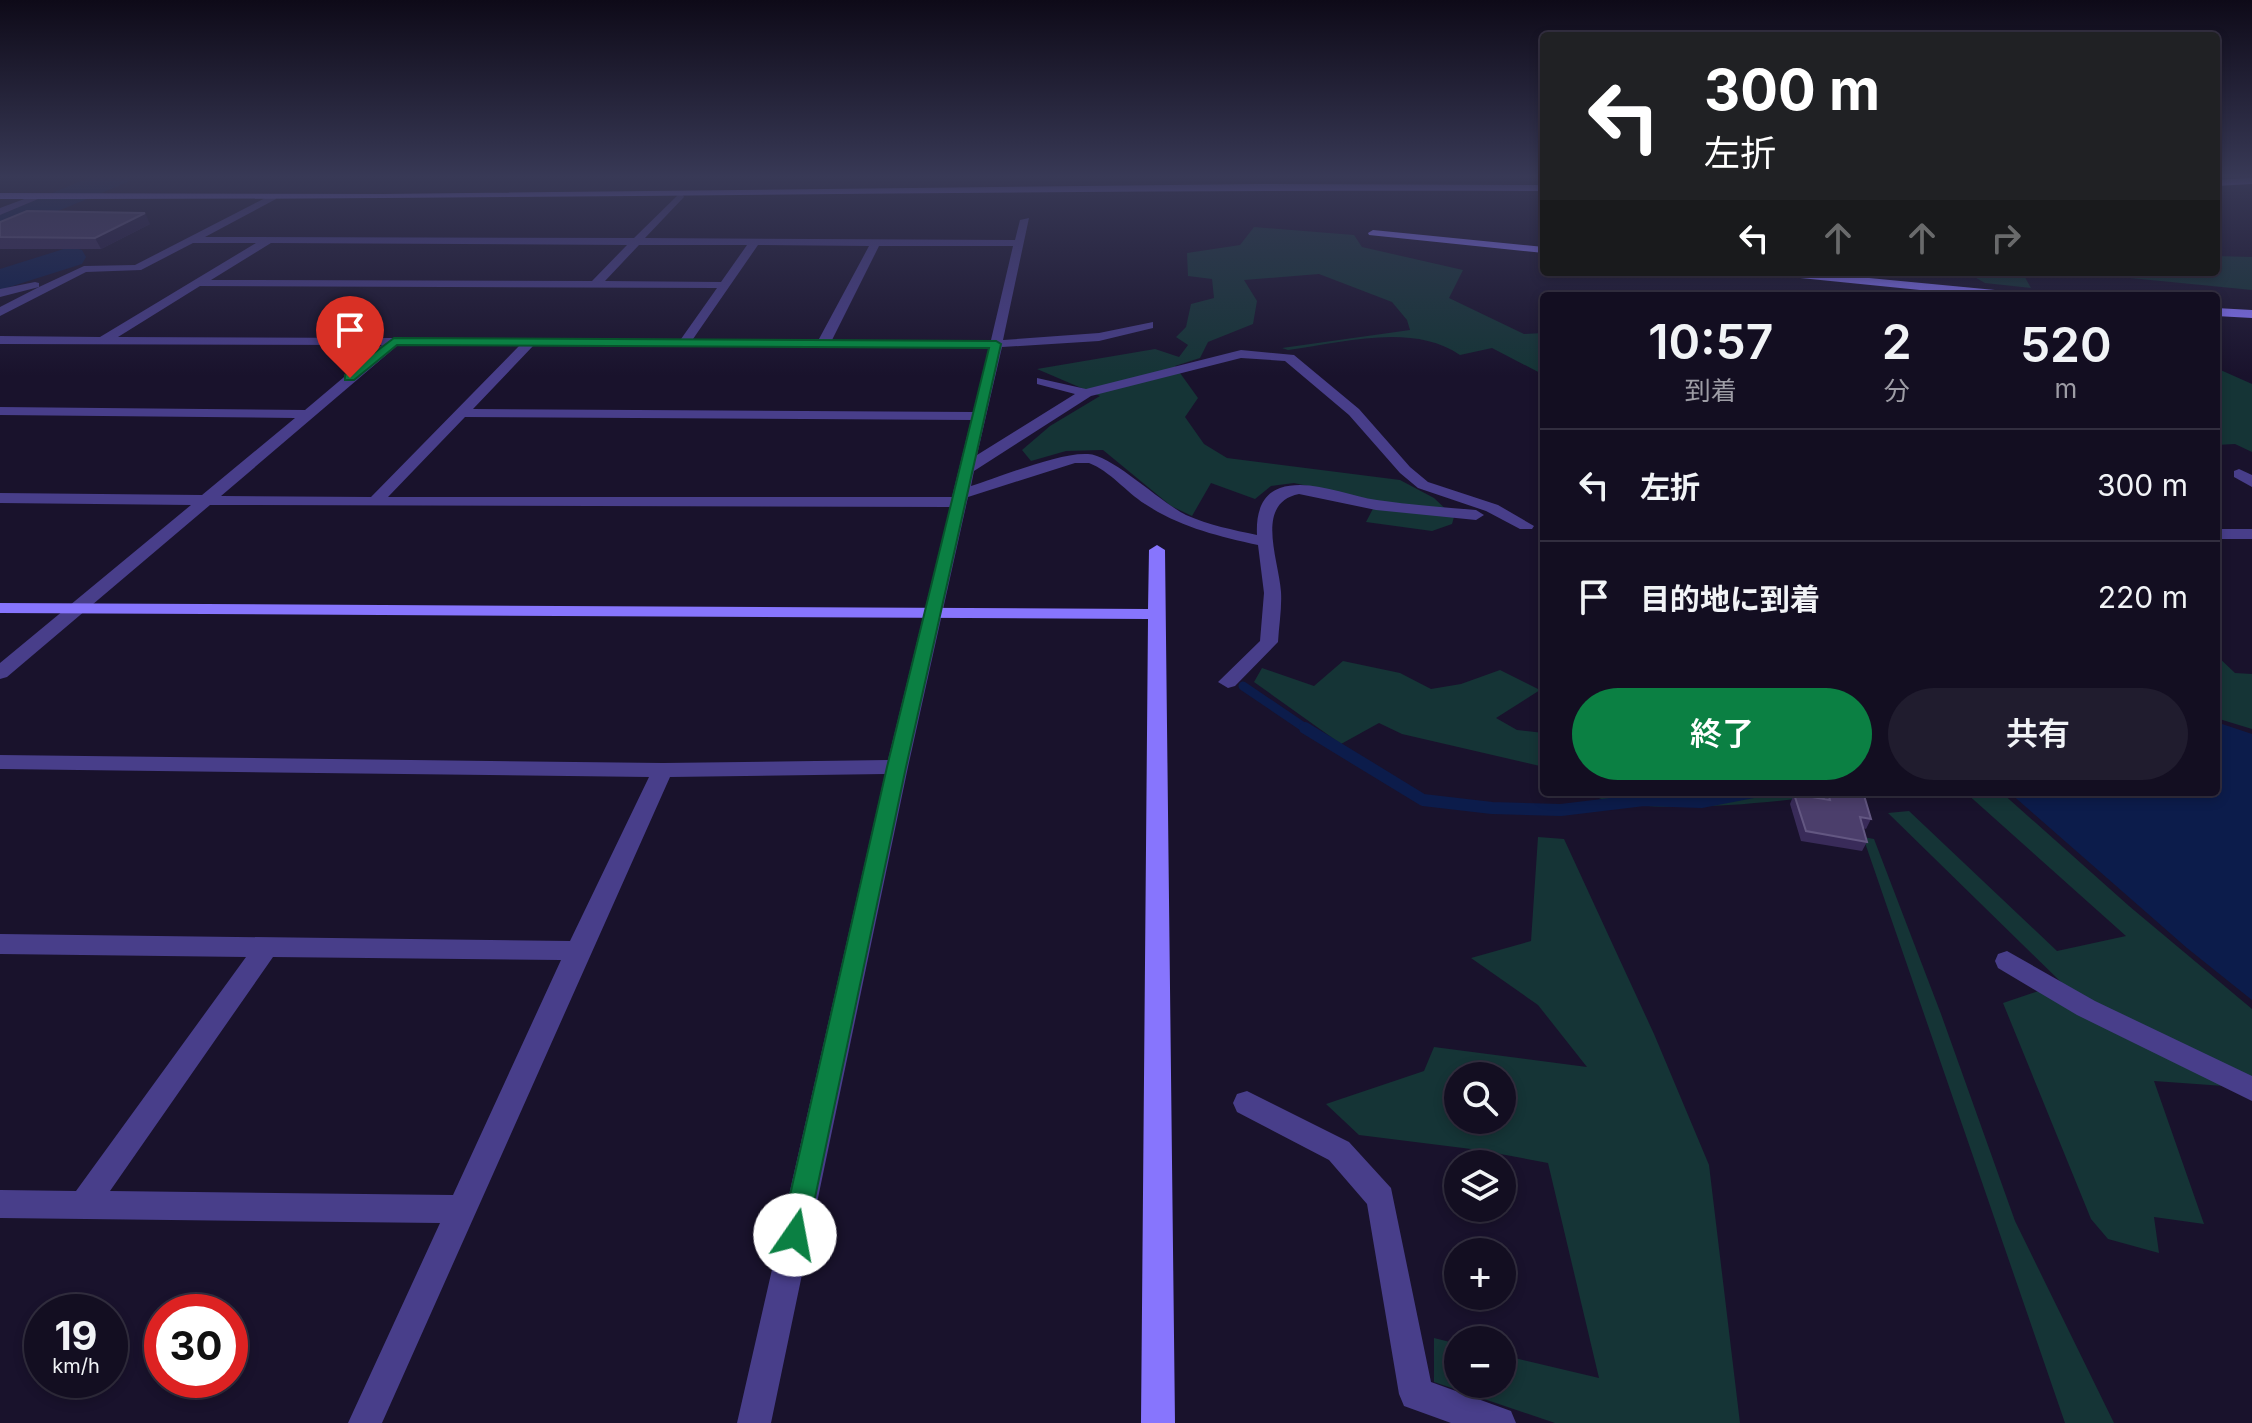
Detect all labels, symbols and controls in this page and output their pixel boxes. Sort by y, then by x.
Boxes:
text: 300 m [1704,56,1880,124]
icon: left [1572,64,1676,168]
text: 左折 [1704,131,1776,175]
icon: left [1732,216,1776,260]
icon: ahead [1816,216,1860,260]
icon: ahead [1900,216,1944,260]
icon: right [1984,216,2028,260]
pin [316,296,384,378]
icon: arrive [328,308,372,352]
text: 10:57 [1648,312,1773,371]
text: 2 [1882,312,1912,371]
text: 520 [2020,315,2112,374]
text: m [2054,373,2077,404]
text: 到着 [1685,375,1737,406]
text: 分 [1884,375,1910,406]
icon: left [1572,463,1616,507]
text: 300 m [2097,467,2188,503]
text: 左折 [1640,469,1700,505]
icon: arrive [1572,575,1616,619]
text: 220 m [2098,579,2188,615]
text: 目的地に到着 [1640,581,1820,617]
button: 終了 [1572,688,1872,780]
button: 共有 [1888,688,2188,780]
map controls [1444,1062,1516,1398]
button: search [1444,1062,1516,1134]
button: layers [1444,1150,1516,1222]
position arrow [753,1193,837,1277]
button: + [1444,1238,1516,1310]
speed limit sign: 30 [144,1294,248,1398]
text: 19 [54,1311,98,1360]
button: − [1444,1326,1516,1398]
text: km/h [52,1354,100,1378]

